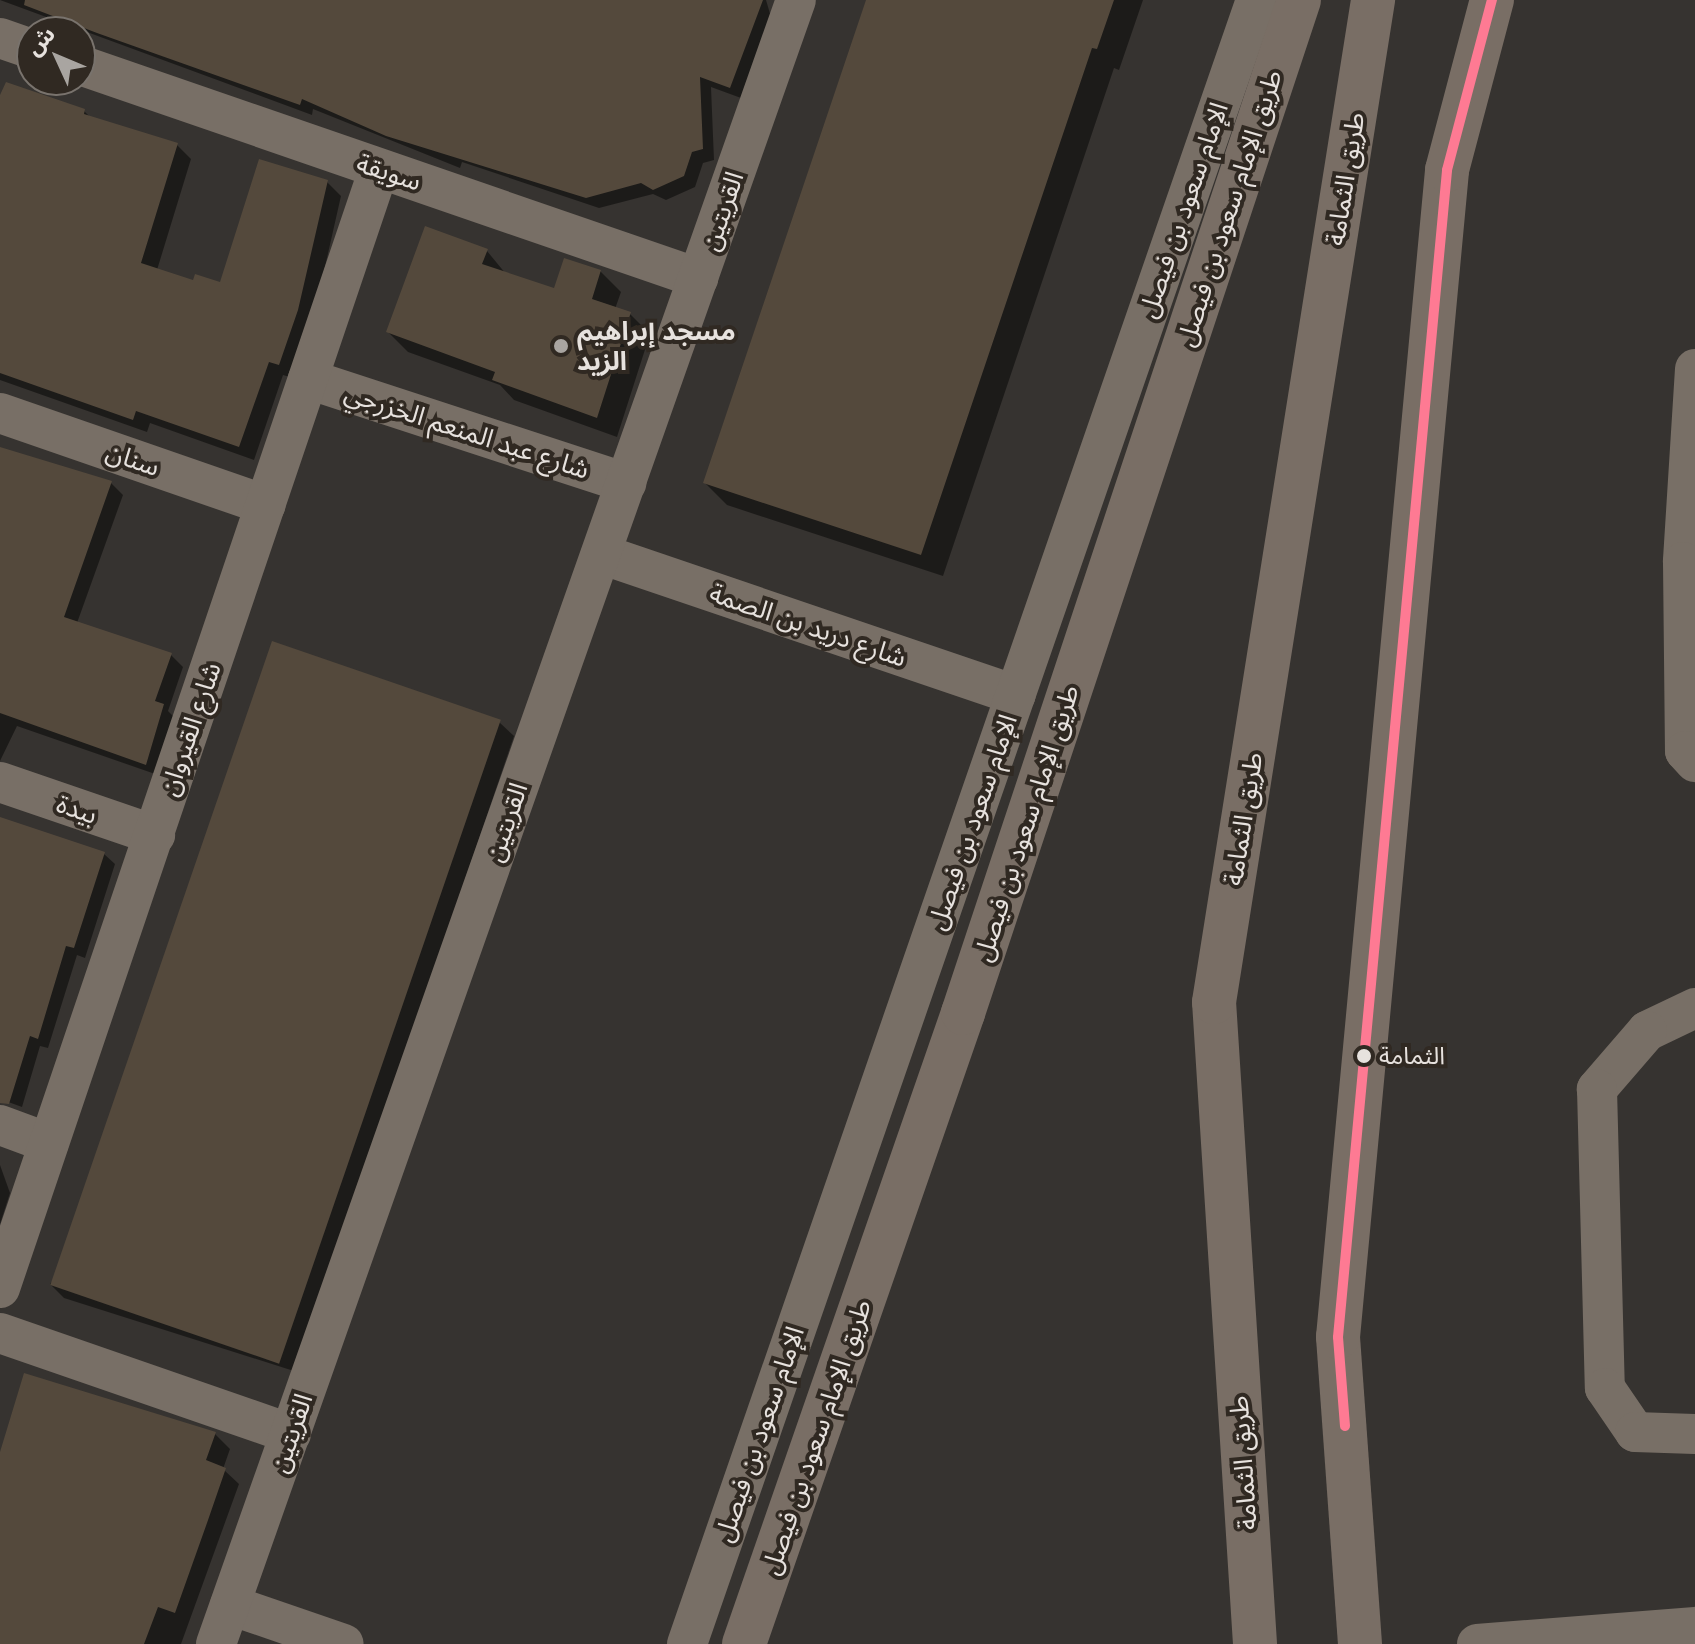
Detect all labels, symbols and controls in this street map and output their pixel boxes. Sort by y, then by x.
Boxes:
north arrow [16,16,96,96]
text: ش [20,20,61,61]
street label: طريق الإمام سعود بن فيصل [1170,66,1288,350]
street label: الإمام سعود بن فيصل [1131,98,1235,322]
street label: طريق الثمامة [1319,110,1371,248]
street label: سويقة [353,147,425,197]
street label: القريتين [694,167,750,255]
place label: مسجد إبراهيم الزيد [577,315,736,376]
marker: مسجد إبراهيم الزيد [552,337,570,355]
street label: شارع عبد المنعم الخزرجي [341,377,593,485]
street label: سنان [102,435,164,483]
street label: شارع دريد بن الصمة [706,577,910,673]
street label: شارع القيروان [153,658,227,800]
street label: طريق الإمام سعود بن فيصل [967,681,1085,965]
street label: الإمام سعود بن فيصل [920,710,1024,934]
street label: طريق الثمامة [1217,750,1269,888]
street label: القريتين [478,778,534,866]
street label: بيدة [53,788,101,830]
place label: الثمامة [1379,1042,1445,1070]
marker: الثمامة [1356,1048,1372,1064]
street label: طريق الإمام سعود بن فيصل [754,1295,878,1579]
street label: الإمام سعود بن فيصل [707,1322,811,1546]
street label: القريتين [263,1389,319,1477]
street label: طريق الثمامة [1223,1395,1263,1531]

